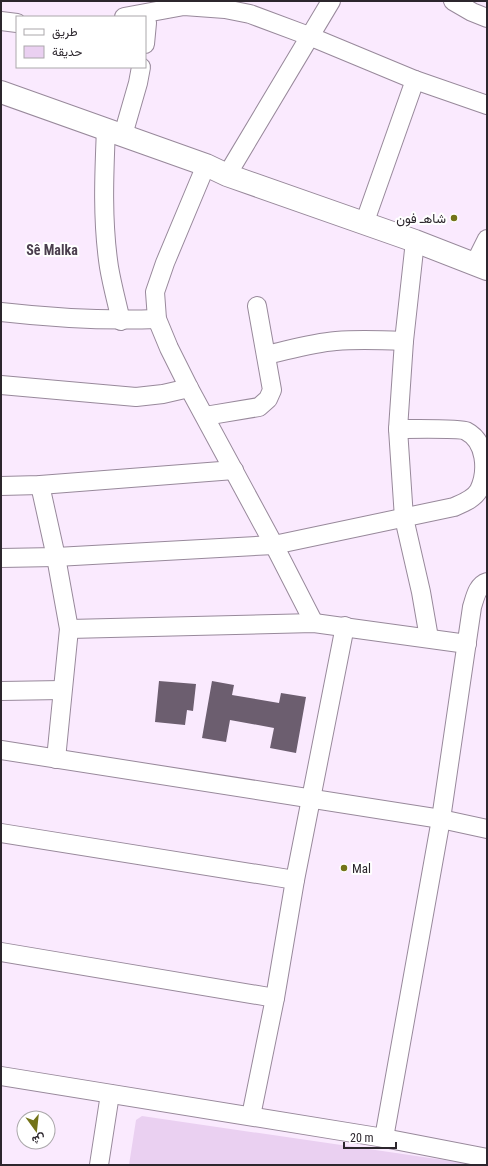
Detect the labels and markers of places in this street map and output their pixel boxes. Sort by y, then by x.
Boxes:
place label: شاهـ فون [396,211,446,227]
marker: شاهـ فون [449,213,459,223]
place label: Mal [352,861,371,876]
marker: Mal [339,863,349,873]

